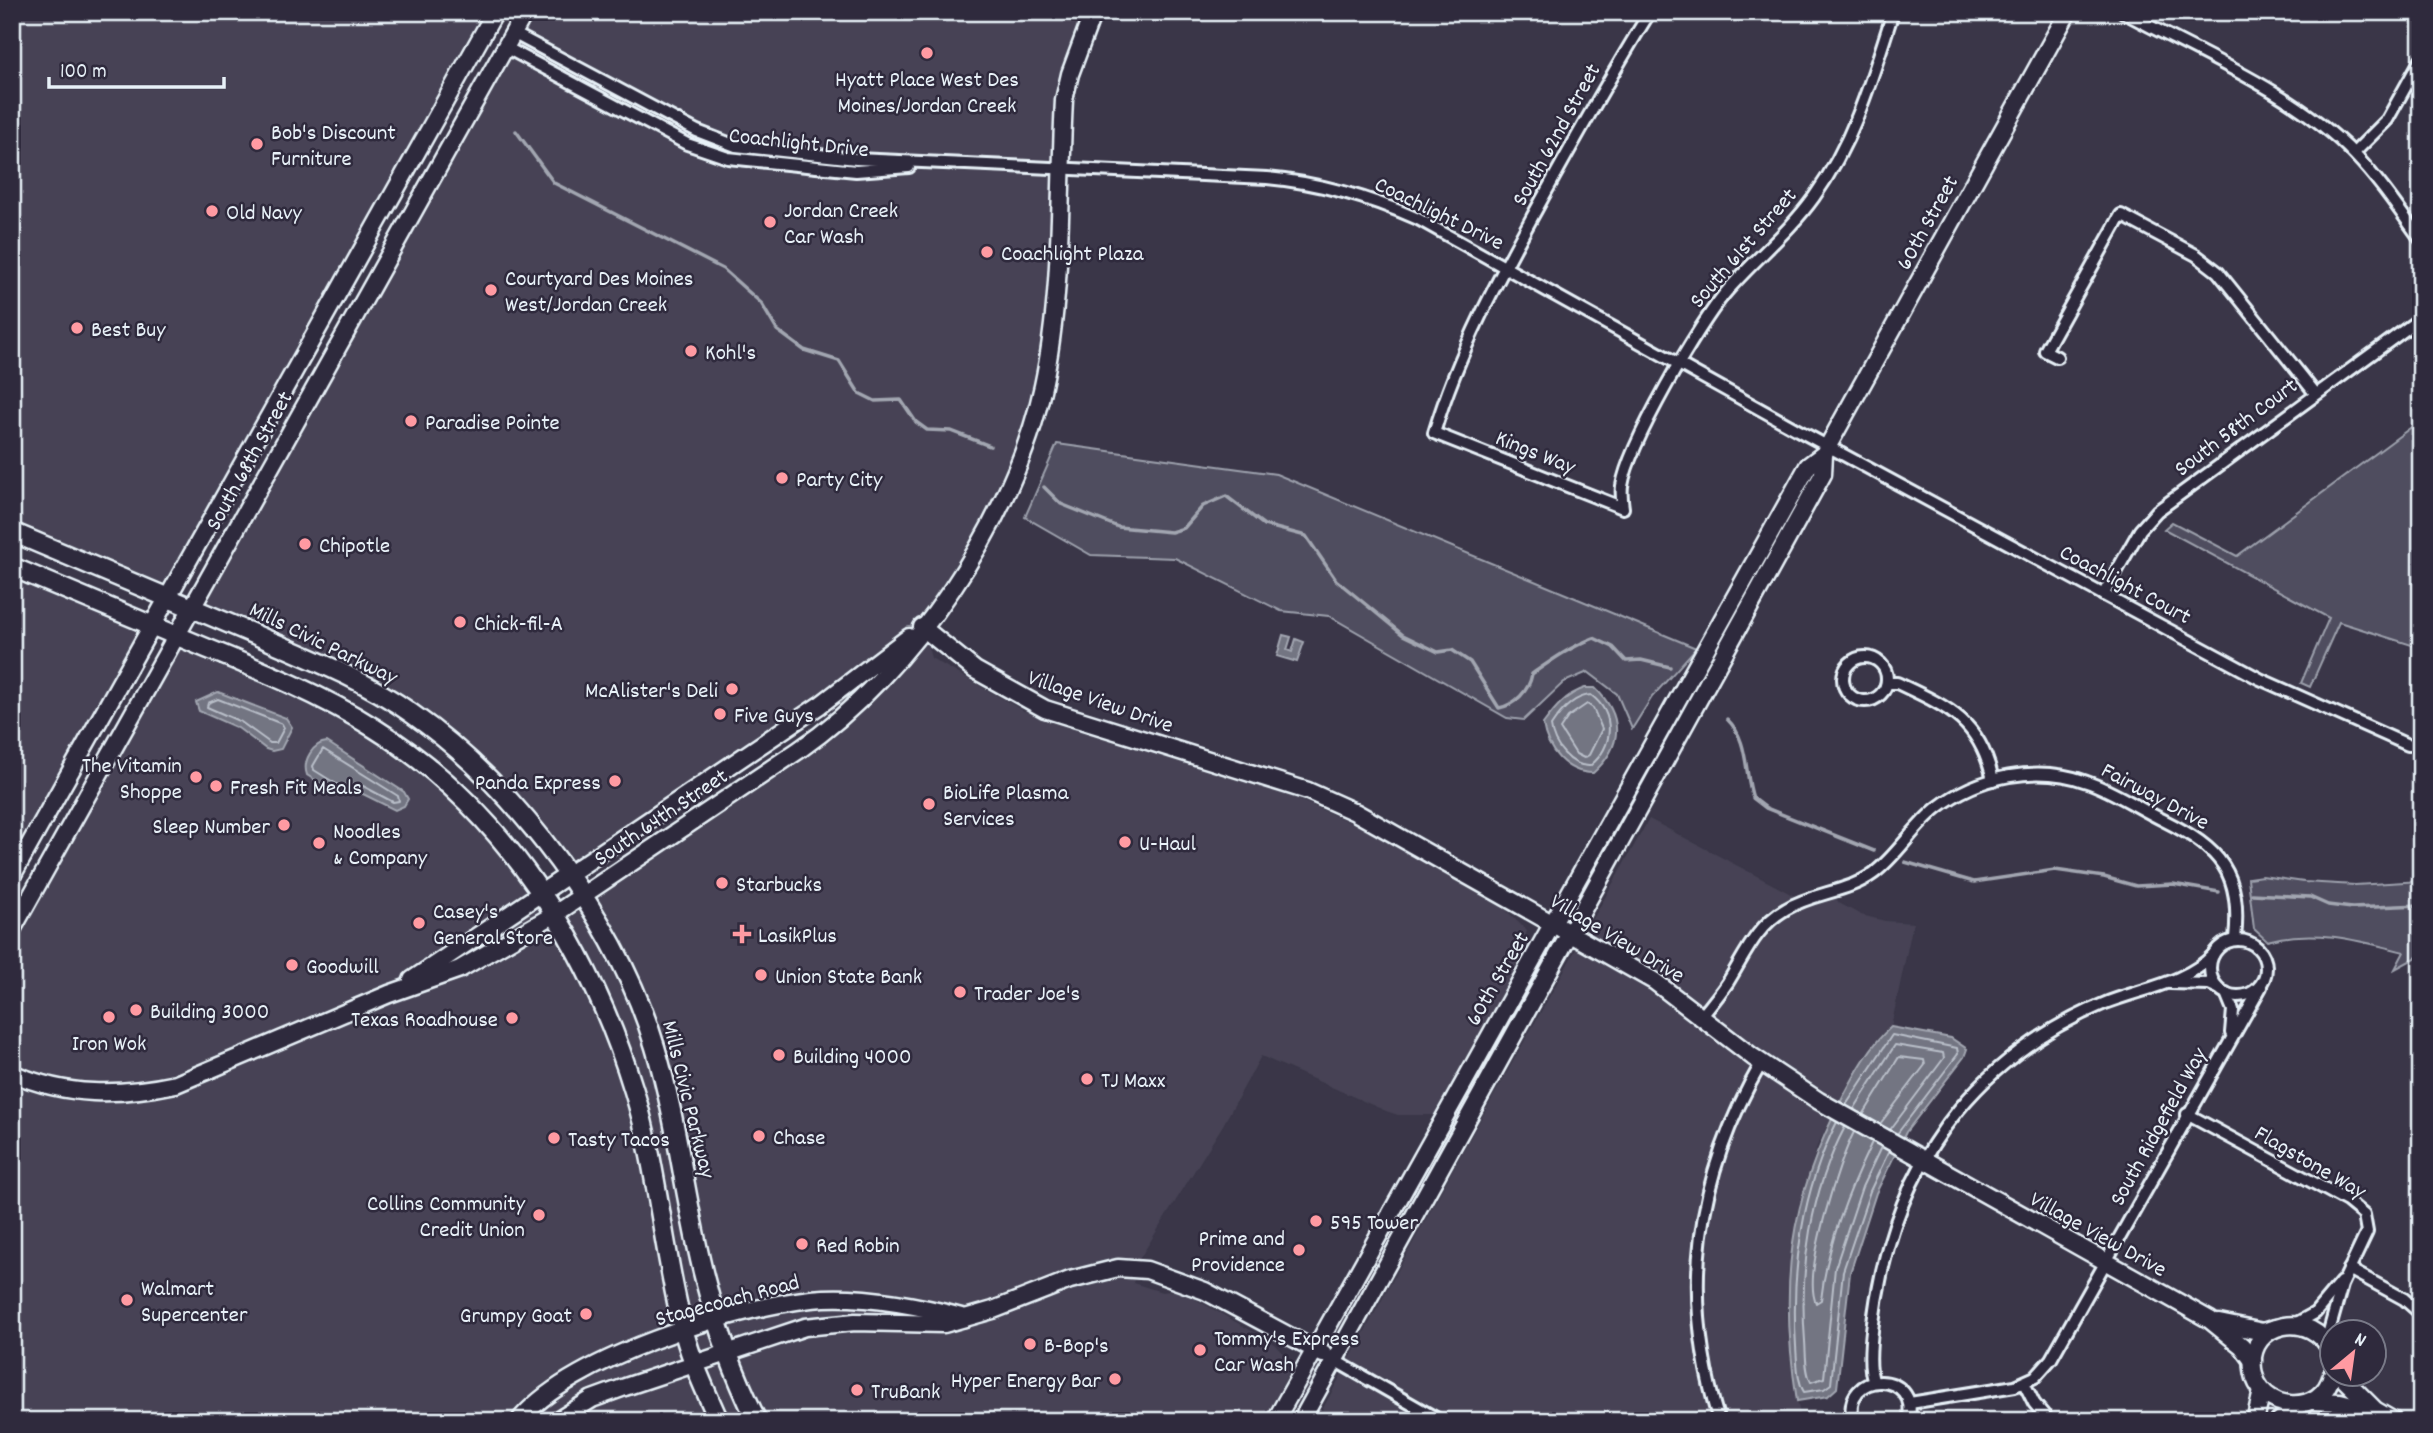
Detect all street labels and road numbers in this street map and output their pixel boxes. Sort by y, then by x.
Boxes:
street label: South 62nd Street [1505,58,1611,213]
street label: Coachlight Drive [727,121,870,168]
street label: Coachlight Drive [1368,170,1509,261]
street label: 60th Street [1889,170,1969,277]
street label: South 61st Street [1683,182,1806,317]
street label: South 58th Court [2168,371,2306,486]
street label: South 68th Street [199,386,303,538]
street label: Kings Way [1490,423,1580,485]
street label: Coachlight Court [2053,538,2196,635]
street label: Mills Civic Parkway [243,595,403,696]
street label: Village View Drive [1023,663,1177,744]
street label: Fairway Drive [2094,756,2214,840]
street label: South 64th Street [588,762,736,876]
street label: Village View Drive [1542,887,1690,993]
street label: 60th Street [1459,926,1539,1033]
street label: Mills Civic Parkway [651,1017,722,1183]
street label: South Ridgefield Way [2103,1042,2218,1213]
street label: Flagstone Way [2247,1119,2372,1210]
street label: Village View Drive [2023,1185,2172,1287]
street label: Stagecoach Road [652,1267,804,1337]

